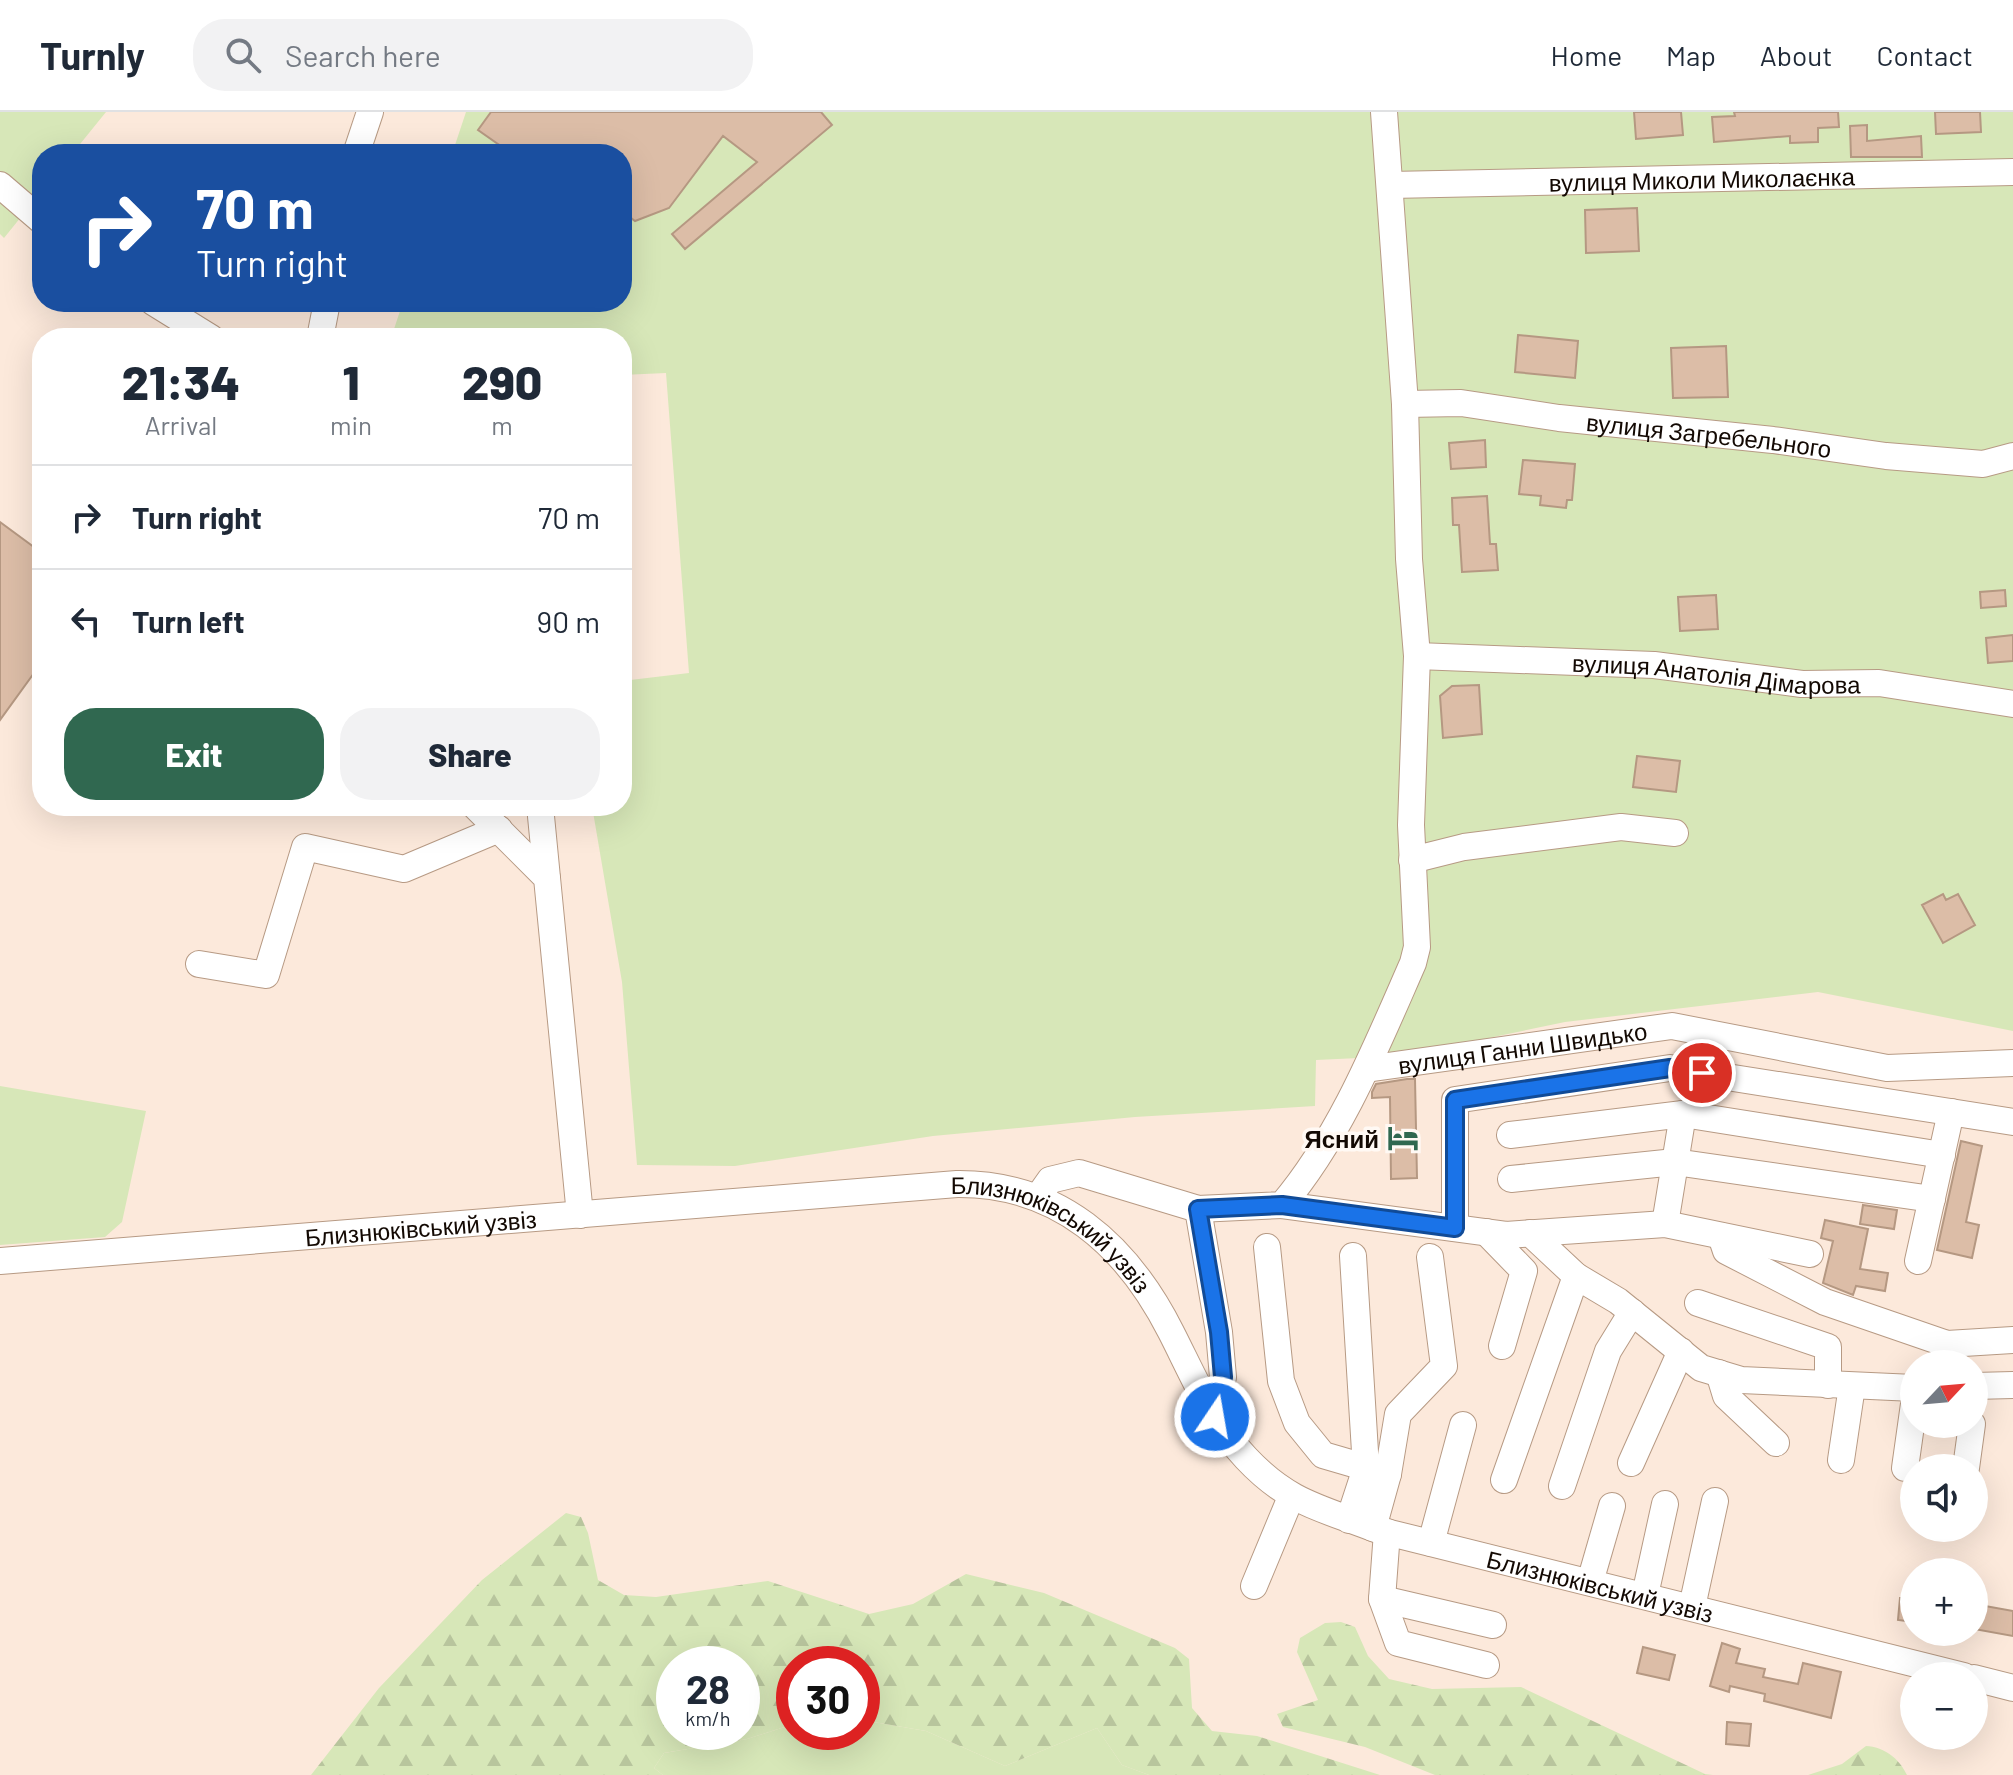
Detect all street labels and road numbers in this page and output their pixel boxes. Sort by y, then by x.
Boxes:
street label: вулиця Миколи Миколаєнка [1549,161,1856,196]
street label: вулиця Загребельного [1585,406,1833,463]
street label: вулиця Анатолія Дімарова [1572,647,1861,699]
street label: вулиця Ганни Швидько [1396,1015,1649,1079]
street label: Близнюківський узвіз [951,1169,1158,1298]
street label: Близнюківський узвіз [304,1203,538,1251]
street label: Близнюківський узвіз [1484,1543,1716,1628]

